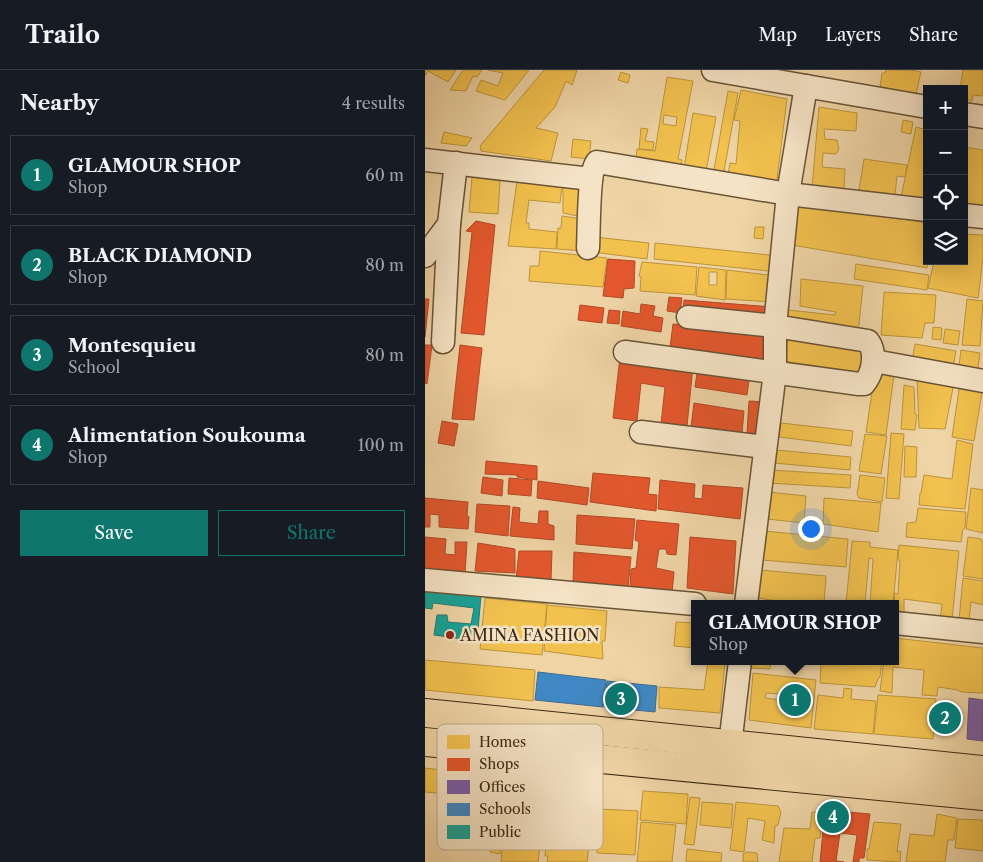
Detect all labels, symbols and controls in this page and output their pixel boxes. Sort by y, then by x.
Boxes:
text: Trailo [25,20,100,49]
text: Map [759,24,797,46]
text: Layers [825,24,881,46]
text: Share [909,24,958,46]
map controls [923,85,968,265]
button: + [923,85,968,130]
text: Nearby [20,90,99,115]
text: 4 results [342,93,405,113]
button: − [923,130,968,175]
text: GLAMOUR SHOP [68,154,241,177]
text: 1 [33,165,41,185]
text: 60 m [365,165,404,185]
button: locate [923,175,968,220]
text: Shop [68,177,107,197]
button: layers [923,220,968,265]
text: BLACK DIAMOND [68,244,252,267]
text: 2 [32,255,42,275]
text: 80 m [365,255,404,275]
text: Shop [68,267,107,287]
text: Montesquieu [68,334,196,357]
text: 3 [32,345,42,365]
text: 80 m [365,345,404,365]
text: School [68,357,120,377]
text: Alimentation Soukouma [68,424,306,447]
text: 4 [32,435,42,455]
text: 100 m [358,435,404,455]
text: Shop [68,447,107,467]
button: Save [20,510,208,556]
button: Share [218,510,405,556]
your location [798,516,824,542]
popup [691,600,899,665]
text: GLAMOUR SHOP [709,611,881,634]
place label: AMINA FASHION [459,625,600,645]
marker: AMINA FASHION [444,629,456,641]
text: Shop [709,634,748,654]
pin: 3 [605,680,637,718]
pin: 1 [779,681,811,719]
pin: 2 [929,699,961,737]
legend [437,724,603,850]
text: Homes [479,733,526,751]
text: Shops [479,755,519,773]
text: Offices [479,778,525,796]
pin: 4 [817,798,849,836]
text: Schools [479,800,531,818]
text: Public [479,823,521,841]

